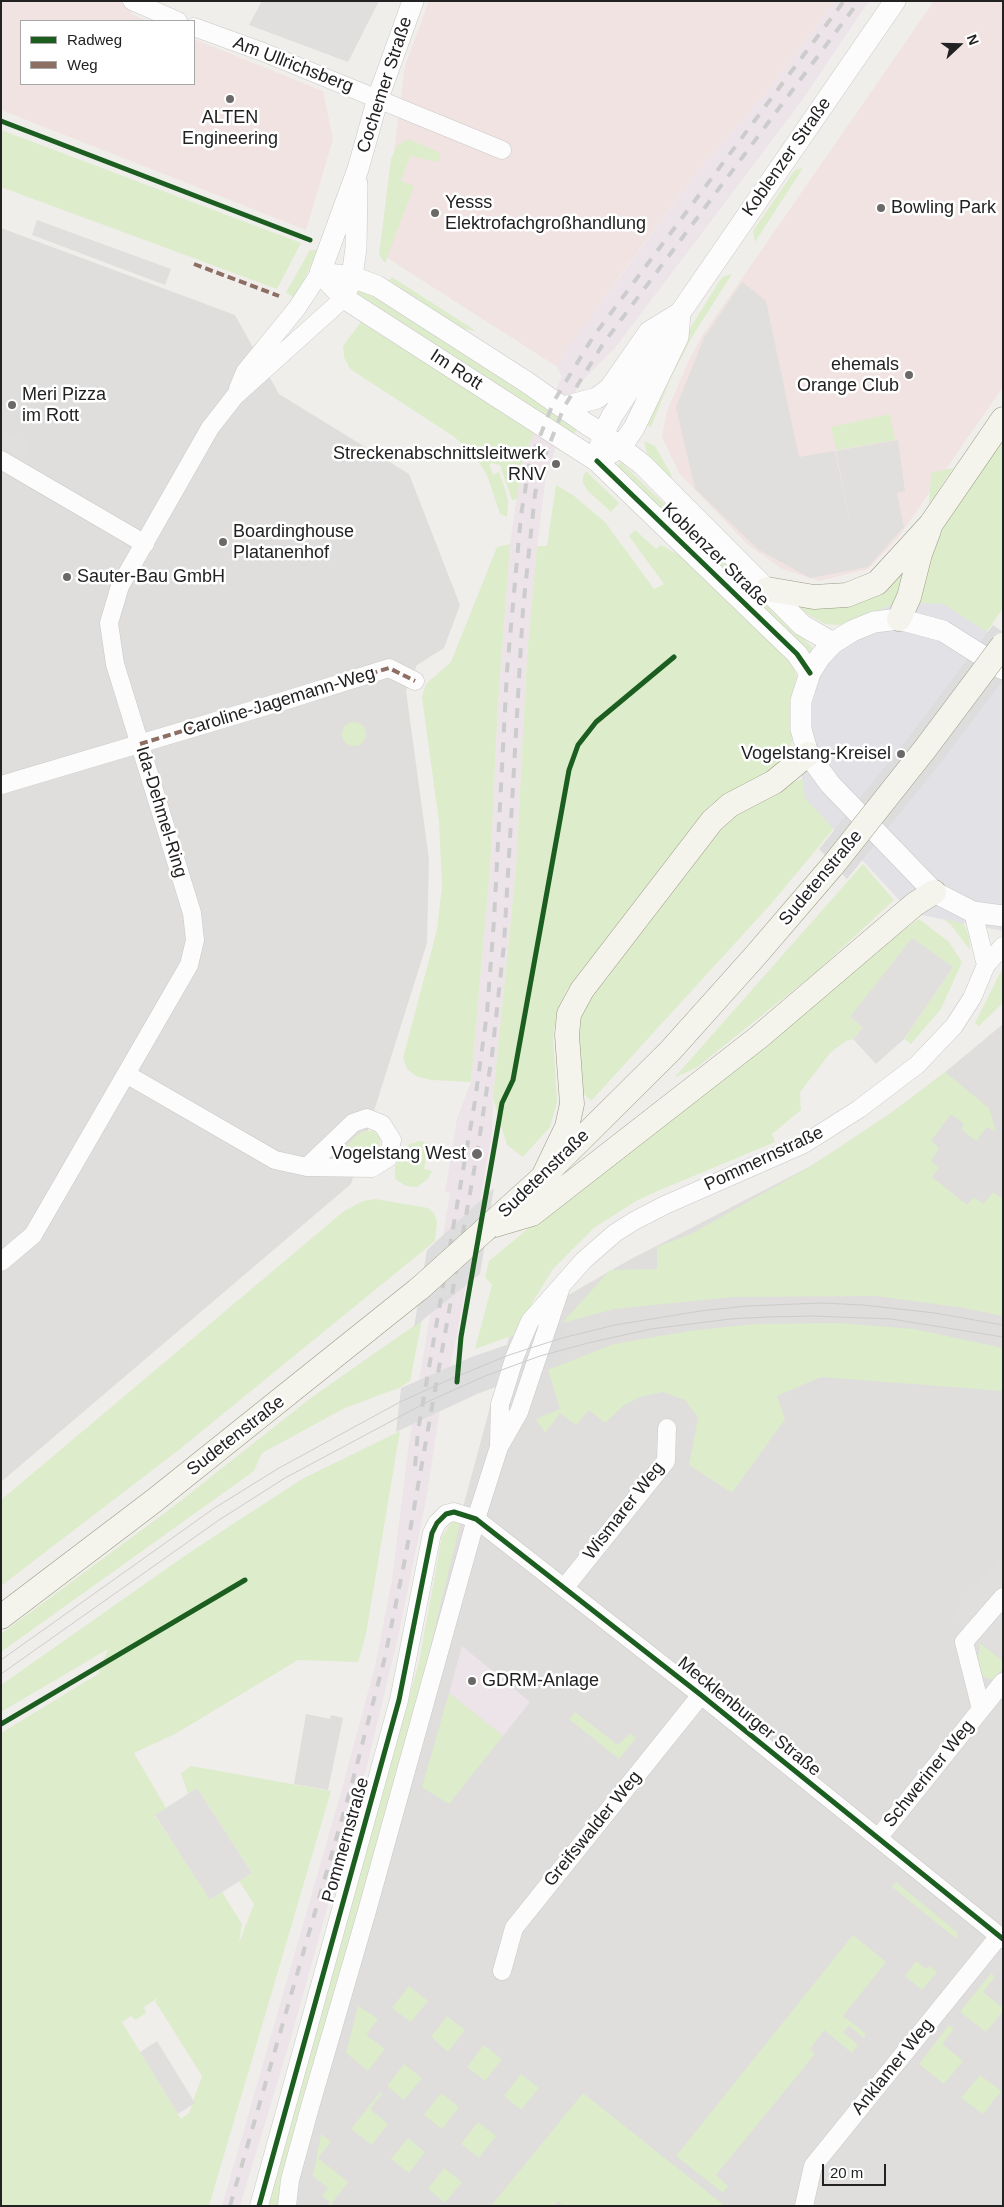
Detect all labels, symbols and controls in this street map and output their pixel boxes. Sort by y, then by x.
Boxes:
street label: Cochemer Straße [353,14,417,156]
legend [20,20,195,85]
north arrow [934,20,984,70]
text: Radweg [67,31,122,48]
street label: Am Ullrichsberg [230,32,356,98]
text: N [964,32,982,47]
text: Weg [67,56,98,73]
marker: ALTEN Engineering [224,93,236,105]
street label: Koblenzer Straße [738,93,836,221]
place label: ALTEN Engineering [182,107,278,150]
place label: Yesss Elektrofachgroßhandlung [445,192,646,234]
place label: Bowling Park [891,197,996,219]
marker: Bowling Park [875,202,887,214]
marker: Yesss Elektrofachgroßhandlung [429,207,441,219]
street label: Im Rott [426,345,486,395]
place label: ehemals Orange Club [797,354,899,396]
marker: ehemals Orange Club [903,369,915,381]
place label: Meri Pizza im Rott [22,384,106,426]
marker: Meri Pizza im Rott [6,399,18,411]
place label: Streckenabschnittsleitwerk RNV [333,443,546,486]
marker: Streckenabschnittsleitwerk RNV [550,458,562,470]
street label: Koblenzer Straße [657,499,773,611]
place label: Boardinghouse Platanenhof [233,521,354,564]
marker: Boardinghouse Platanenhof [217,536,229,548]
place label: Sauter-Bau GmbH [77,566,225,588]
marker: Sauter-Bau GmbH [61,571,73,583]
street label: Caroline-Jagemann-Weg [180,662,378,742]
place label: Vogelstang-Kreisel [741,743,891,765]
street label: Ida-Dehmel-Ring [131,744,191,880]
marker: Vogelstang-Kreisel [895,748,907,760]
street label: Sudetenstraße [775,826,867,930]
street label: Pommernstraße [701,1122,827,1196]
street label: Sudetenstraße [494,1125,594,1223]
place label: Vogelstang West [331,1143,466,1165]
marker: Vogelstang West [470,1147,484,1161]
street label: Sudetenstraße [183,1391,289,1481]
street label: Wismarer Weg [579,1458,669,1564]
street label: Mecklenburger Straße [673,1653,825,1781]
place label: GDRM-Anlage [482,1670,599,1692]
marker: GDRM-Anlage [466,1675,478,1687]
street label: Schweriner Weg [879,1716,979,1832]
street label: Greifswalder Weg [540,1767,646,1891]
street label: Pommernstraße [318,1775,374,1905]
street label: Anklamer Weg [848,2014,938,2120]
scale bar [824,2154,888,2186]
text: 20 m [830,2164,863,2181]

